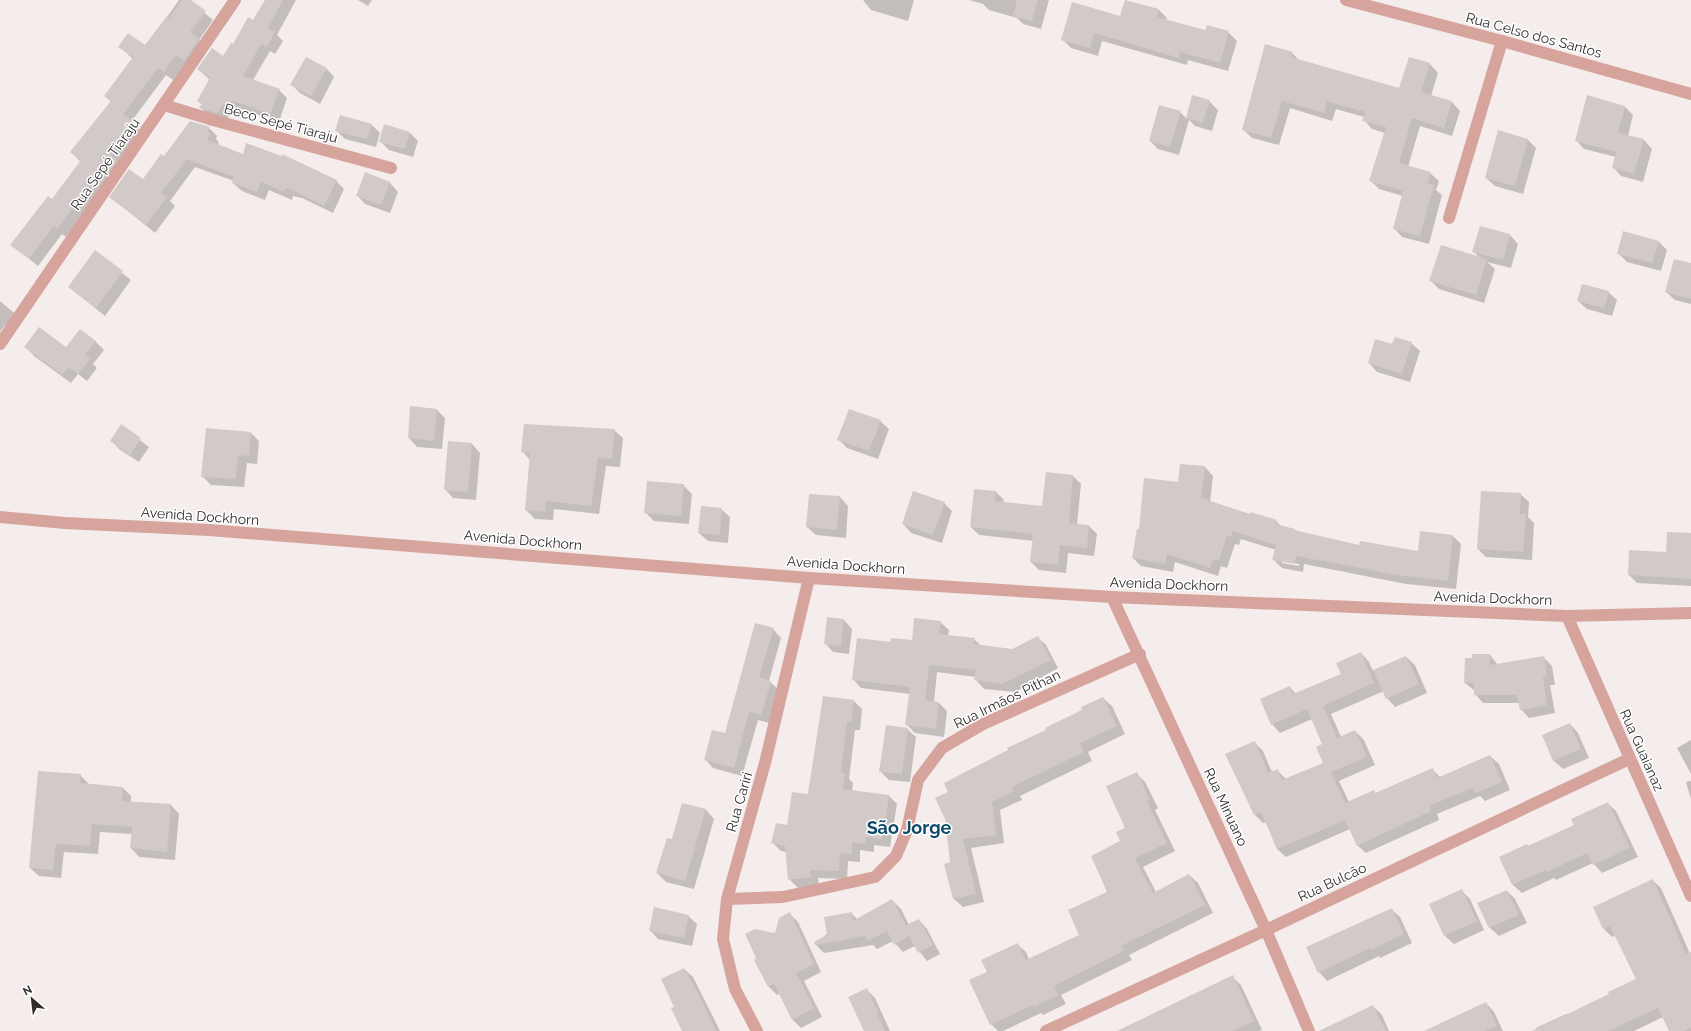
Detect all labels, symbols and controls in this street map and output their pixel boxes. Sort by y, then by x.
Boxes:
street label: Rua Celso dos Santos [1464,9,1604,61]
street label: Beco Sepé Tiaraju [222,100,340,146]
street label: Rua Sepé Tiaraju [67,115,143,213]
street label: Avenida Dockhorn [140,504,260,528]
street label: Avenida Dockhorn [463,527,583,553]
street label: Avenida Dockhorn [786,553,906,577]
street label: Avenida Dockhorn [1109,574,1229,594]
street label: Avenida Dockhorn [1433,588,1553,608]
street label: Rua Irmãos Pithan [951,666,1063,732]
street label: Rua Guaianaz [1617,707,1667,793]
street label: Rua Minuano [1201,765,1251,849]
street label: Rua Cariri [723,770,755,834]
district label: São Jorge [867,817,952,838]
street label: Rua Bulcão [1295,859,1369,905]
north arrow [12,979,52,1019]
text: N [21,983,34,998]

